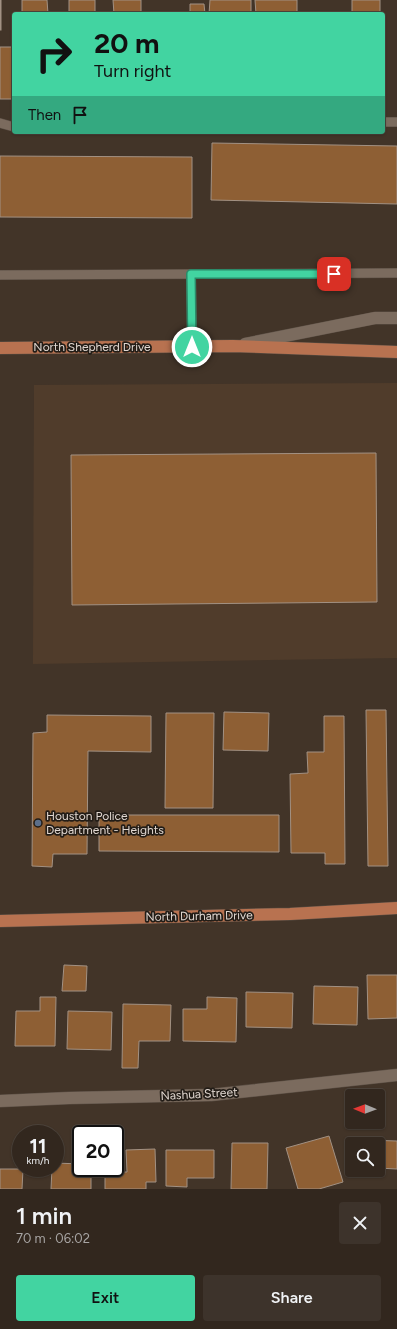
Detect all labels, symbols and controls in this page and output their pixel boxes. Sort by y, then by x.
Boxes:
text: 20 m [94,26,159,60]
icon: right [28,28,80,80]
text: Turn right [94,60,171,82]
icon: arrive [69,104,91,126]
text: Then [28,106,61,124]
pin [317,257,351,291]
icon: arrive [323,263,345,285]
position arrow [171,326,213,368]
street label: North Shepherd Drive [33,340,151,354]
place label: Houston Police Department - Heights [46,809,164,837]
marker: Houston Police Department - Heights [33,818,43,828]
street label: North Durham Drive [145,908,253,924]
street label: Nashua Street [160,1085,238,1103]
north arrow [345,1089,385,1129]
map controls [345,1089,385,1177]
speed limit sign: 20 [72,1125,124,1177]
text: 11 [30,1134,46,1158]
button: search [345,1137,385,1177]
text: km/h [27,1154,49,1167]
text: 1 min [16,1201,72,1230]
button: close [339,1202,381,1244]
text: 70 m · 06:02 [16,1231,90,1246]
button: Exit [16,1275,195,1321]
button: Share [203,1275,381,1321]

